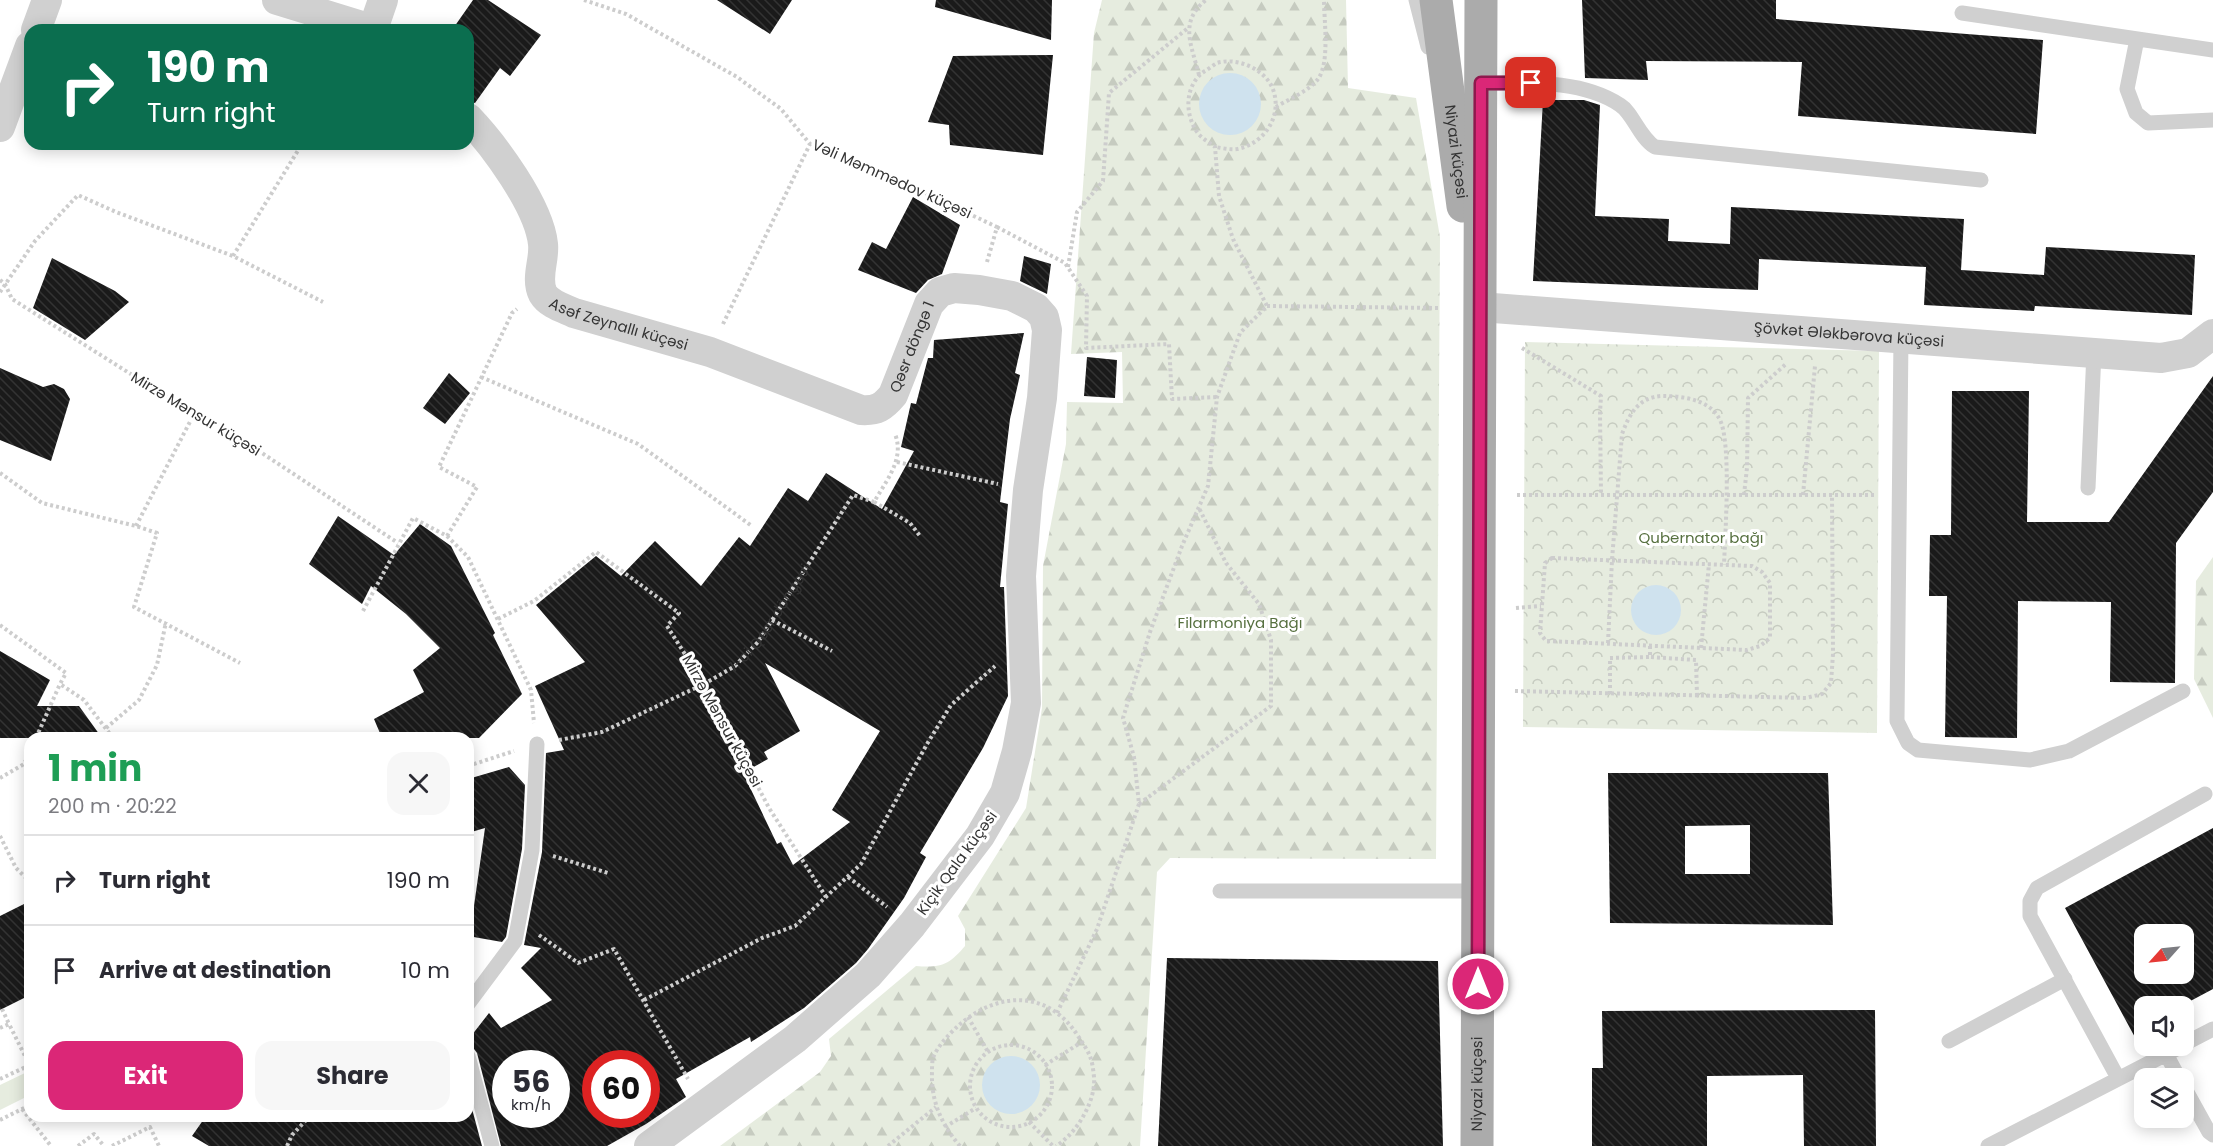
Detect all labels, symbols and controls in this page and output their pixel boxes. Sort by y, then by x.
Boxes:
text: 190 m [147,38,269,97]
icon: right [48,48,126,126]
pin [1505,57,1556,108]
icon: arrive [1514,66,1547,99]
text: Turn right [147,94,276,131]
street label: Niyazi küçəsi [1440,103,1473,200]
street label: Vəli Məmmədov küçəsi [809,134,975,223]
street label: Asəf Zeynallı küçəsi [545,292,691,355]
street label: Qəsr döngə 1 [884,298,939,395]
street label: Şövkət Ələkbərova küçəsi [1753,317,1945,352]
street label: Mirzə Mənsur küçəsi [127,366,265,461]
park label: Qubernator bağı [1639,527,1763,548]
street label: 1-ci Qəsr döngəsi [725,560,816,677]
park label: Filarmoniya Bağı [1178,612,1302,633]
street label: Mirzə Mənsur küçəsi [677,651,768,791]
text: 1 min [48,743,142,794]
button: close [387,752,450,815]
text: 200 m · 20:22 [48,792,177,820]
street label: Kiçik Qala küçəsi [912,806,1002,919]
icon: right [48,864,81,897]
text: Turn right [99,865,210,896]
text: 190 m [387,865,450,896]
north arrow [2134,924,2194,984]
map controls [2134,924,2194,1128]
position arrow [1446,952,1510,1016]
icon: arrive [48,954,81,987]
text: Arrive at destination [99,955,331,986]
text: 10 m [401,955,450,986]
button: sound [2134,996,2194,1056]
street label: Niyazi küçəsi [1466,1037,1487,1131]
button: Exit [48,1041,243,1110]
button: Share [255,1041,450,1110]
speed limit sign: 60 [582,1050,660,1128]
text: 56 [512,1060,550,1103]
button: layers [2134,1068,2194,1128]
text: km/h [511,1094,551,1115]

